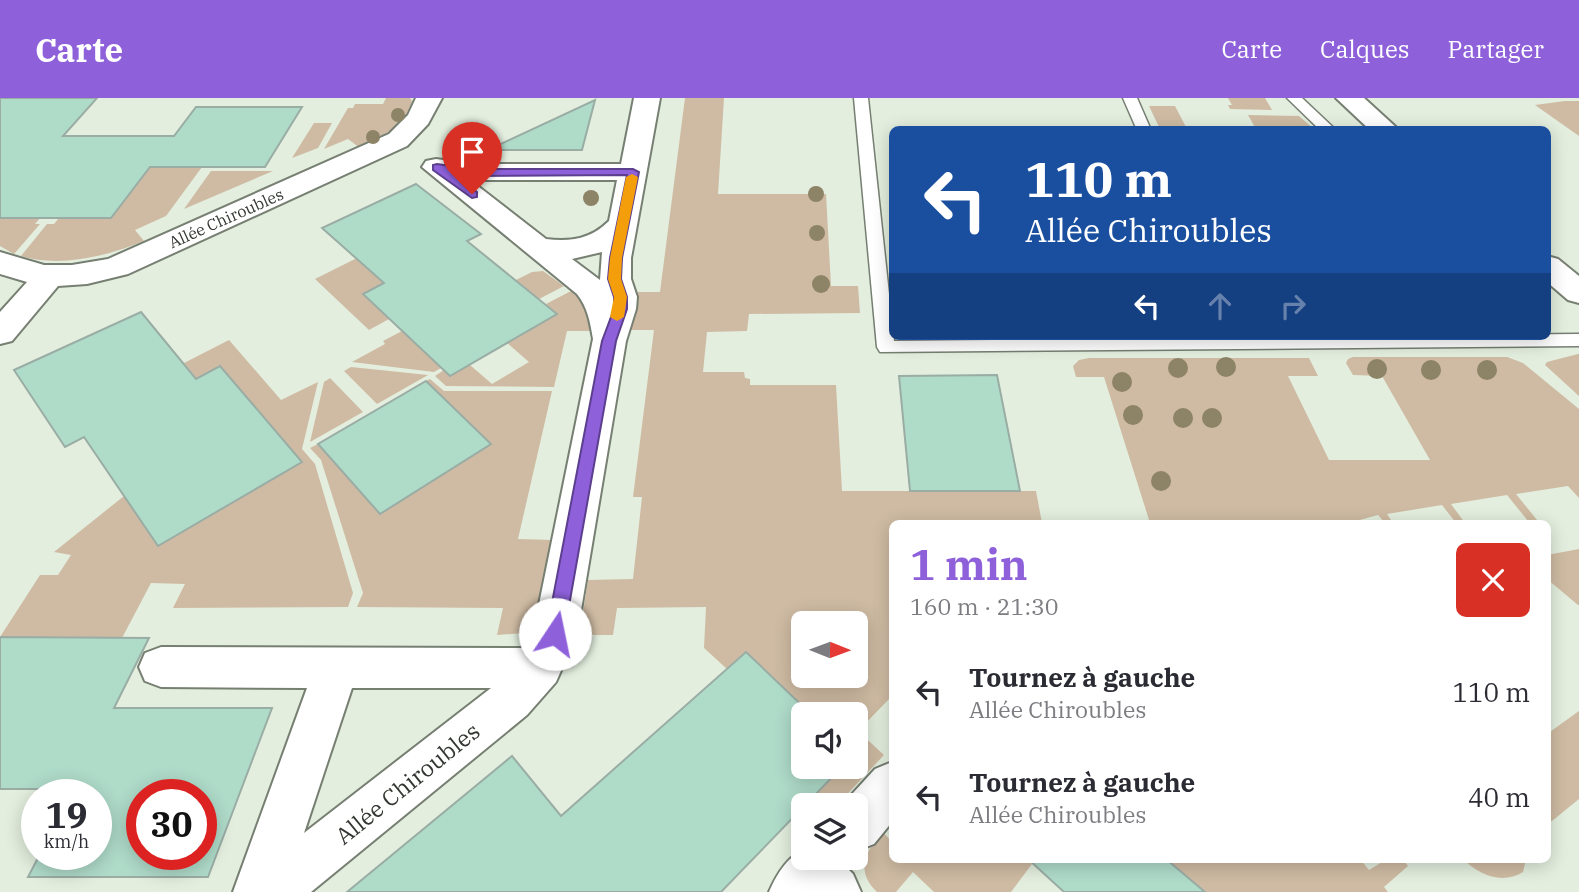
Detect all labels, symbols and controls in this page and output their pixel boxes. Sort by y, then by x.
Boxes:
text: Carte [35,28,123,71]
text: Carte [1221,33,1282,65]
text: Calques [1320,33,1410,65]
text: Partager [1448,33,1544,65]
pin [442,122,502,194]
icon: arrive [453,133,491,171]
text: 110 m [1025,147,1172,210]
icon: left [910,154,1001,245]
street label: Allée Chiroubles [166,184,286,252]
text: Allée Chiroubles [1025,209,1272,251]
icon: left [1128,287,1166,325]
icon: ahead [1201,287,1239,325]
icon: right [1274,287,1312,325]
text: 1 min [910,537,1028,592]
button: close [1456,543,1530,617]
text: 160 m · 21:30 [910,591,1059,621]
position arrow [518,597,592,671]
north arrow [791,611,868,688]
map controls [791,611,868,870]
text: Tournez à gauche [969,660,1195,694]
icon: left [910,673,948,711]
text: 110 m [1452,675,1530,709]
text: Allée Chiroubles [969,694,1146,724]
button: sound [791,702,868,779]
street label: Allée Chiroubles [329,716,485,850]
text: Tournez à gauche [969,765,1195,799]
icon: left [910,778,948,816]
speed limit sign: 30 [126,779,217,870]
text: 40 m [1468,780,1530,814]
text: 19 [45,792,88,838]
button: layers [791,793,868,870]
text: Allée Chiroubles [969,799,1146,829]
text: km/h [44,830,89,853]

